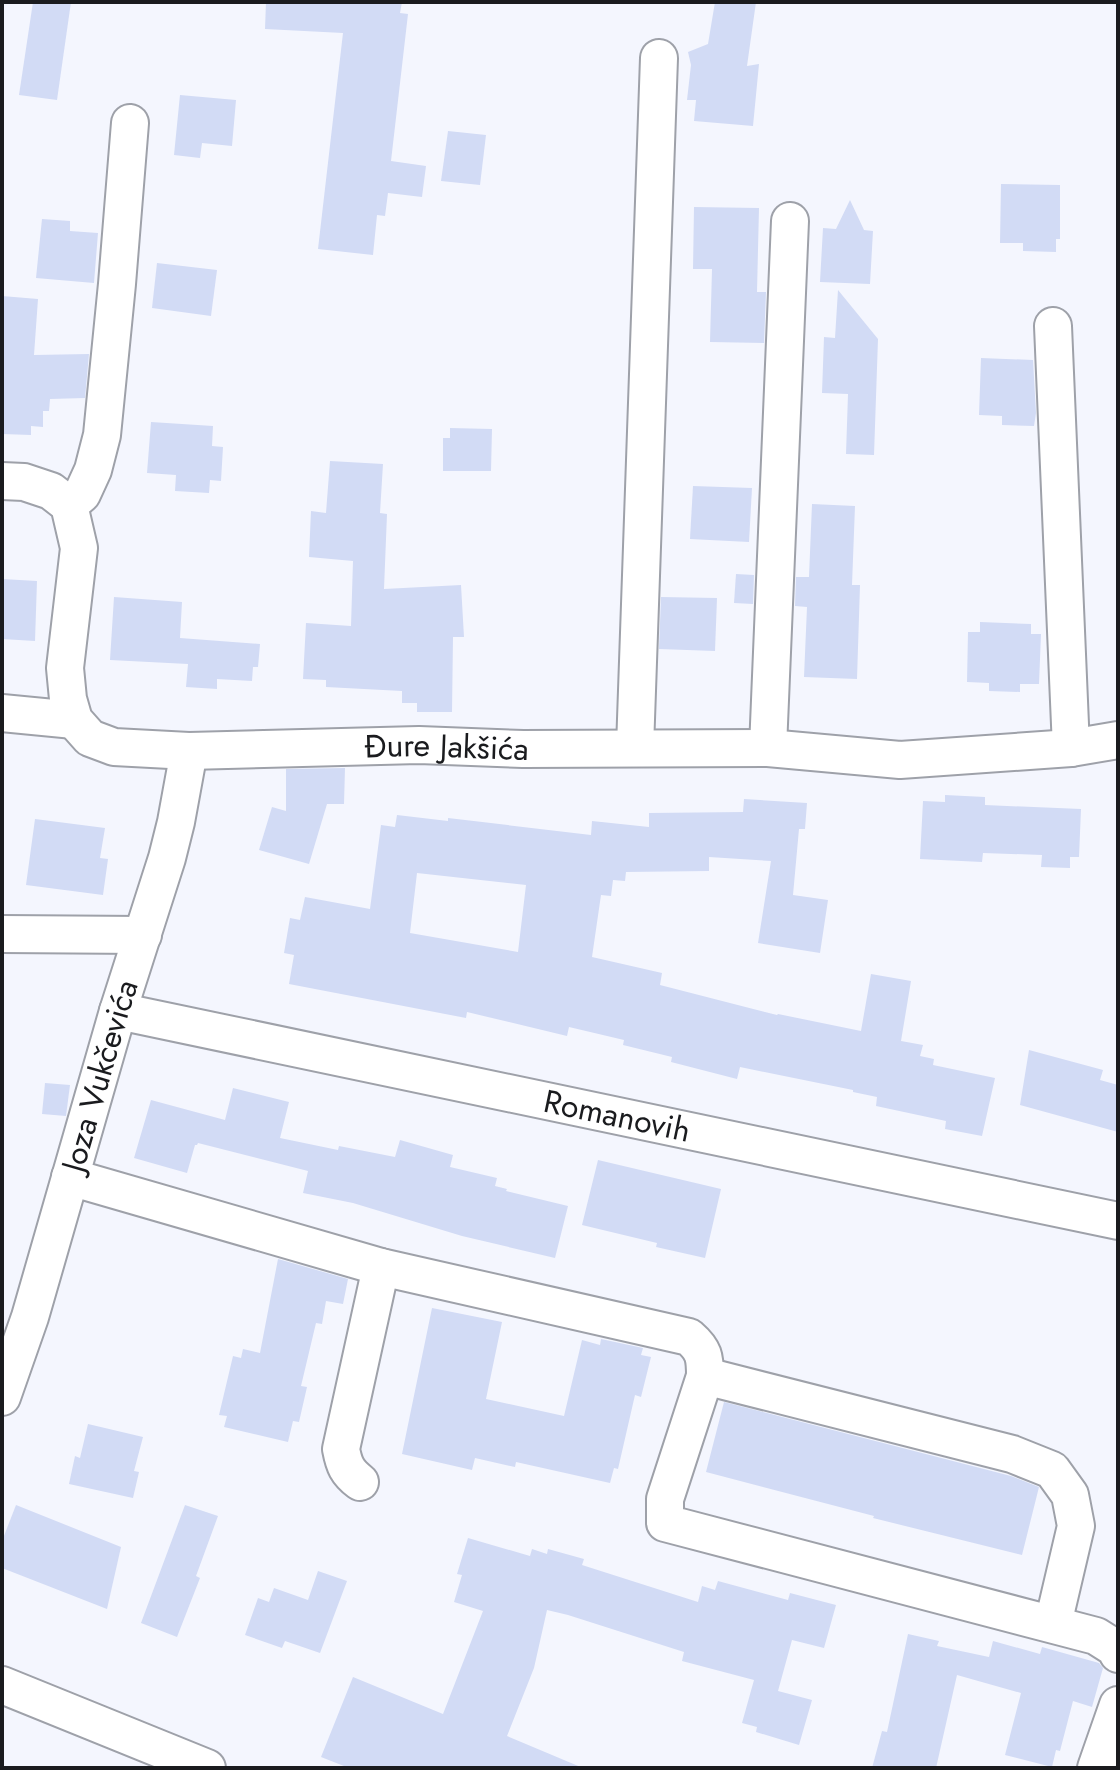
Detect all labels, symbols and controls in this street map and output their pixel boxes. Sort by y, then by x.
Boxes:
street label: Đure Jakšića [364,722,530,772]
street label: Joza Vukčevića [49,974,150,1181]
street label: Romanovih [540,1078,695,1154]

